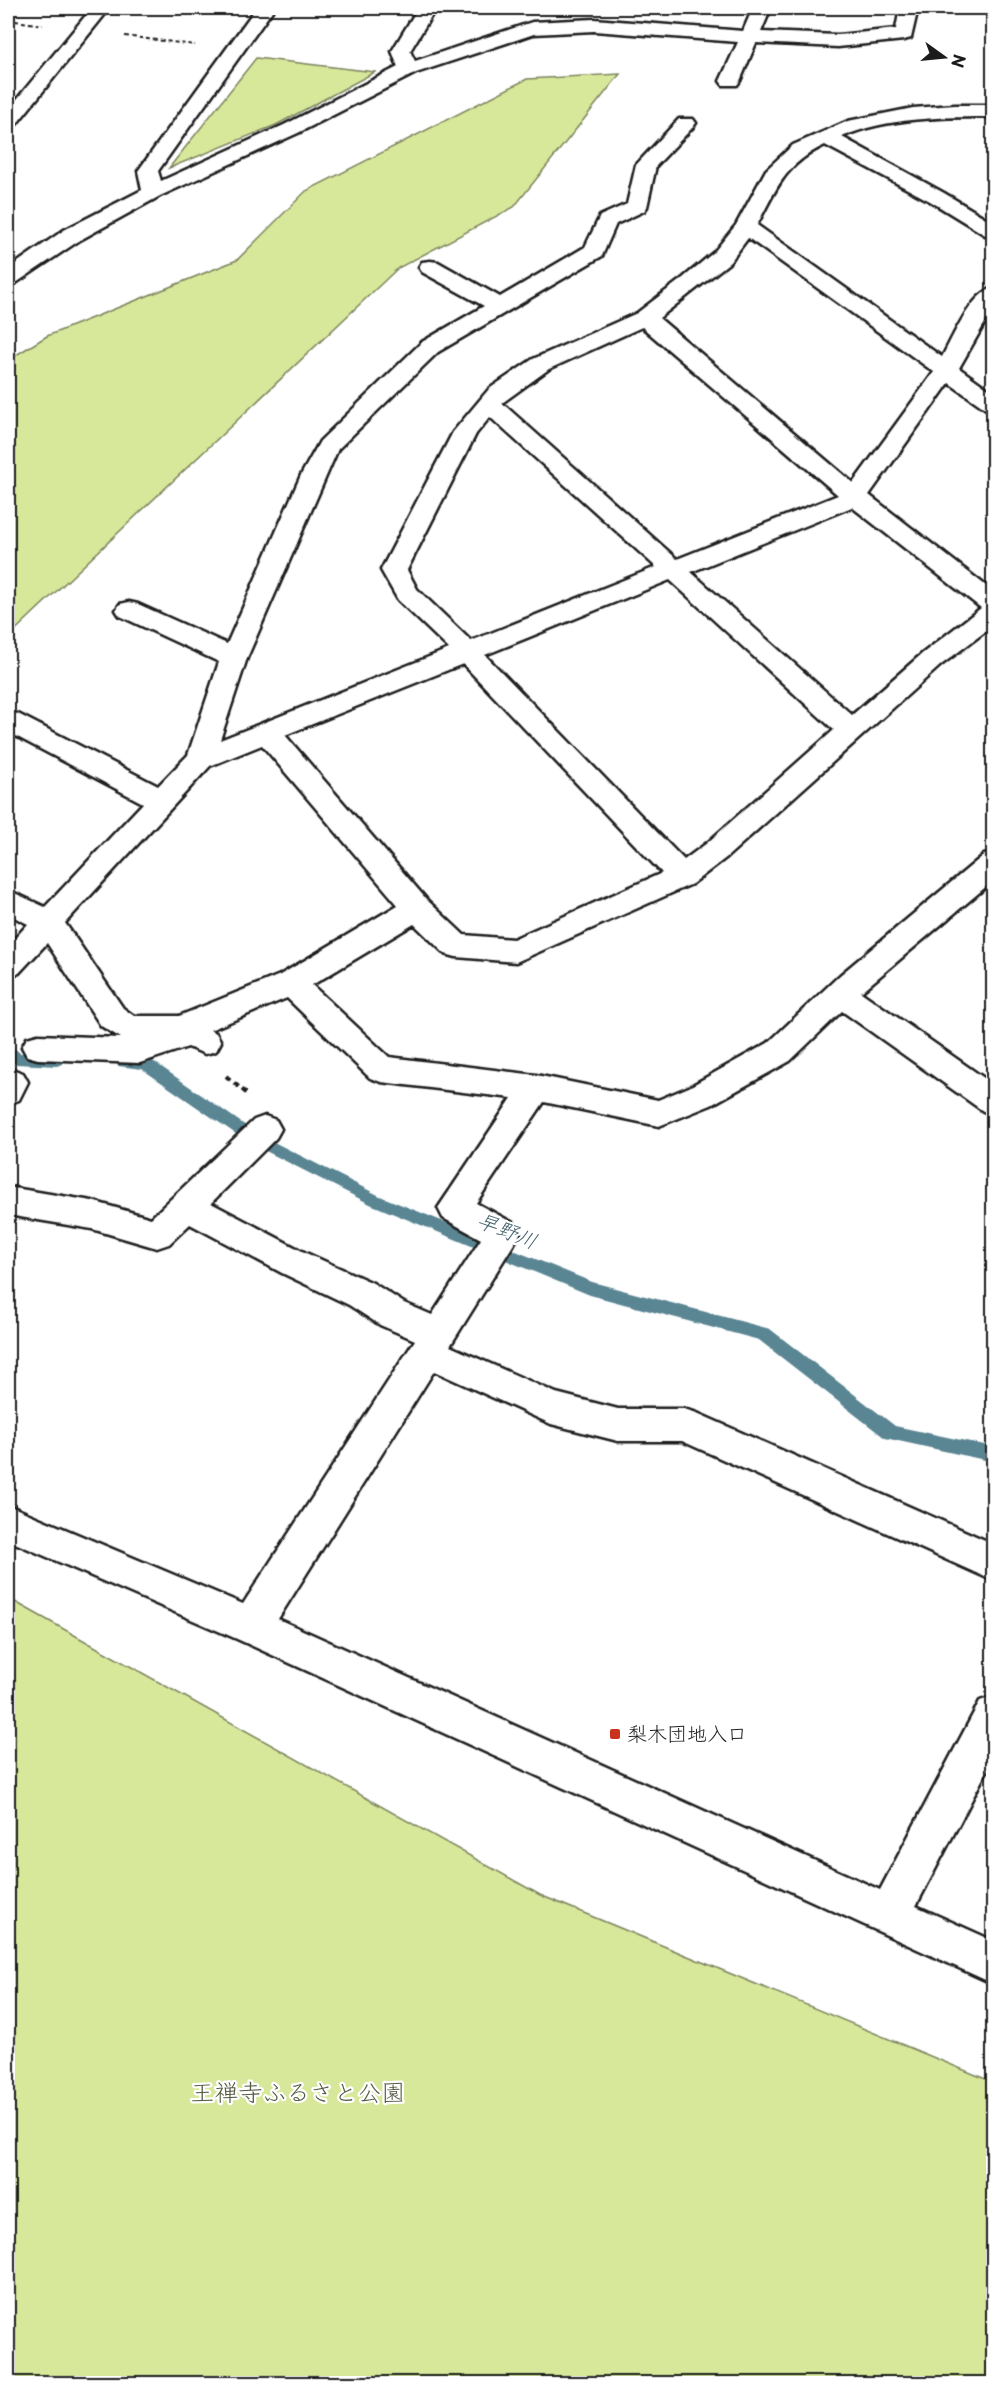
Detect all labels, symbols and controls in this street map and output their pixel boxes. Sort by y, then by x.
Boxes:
north arrow [914,27,974,87]
text: N [946,52,973,70]
water label: 早野川 [473,1203,543,1256]
place label: 梨木団地入口 [627,1718,747,1748]
marker: 梨木団地入口 [608,1727,622,1741]
park label: 王禅寺ふるさと公園 [190,2073,406,2109]

